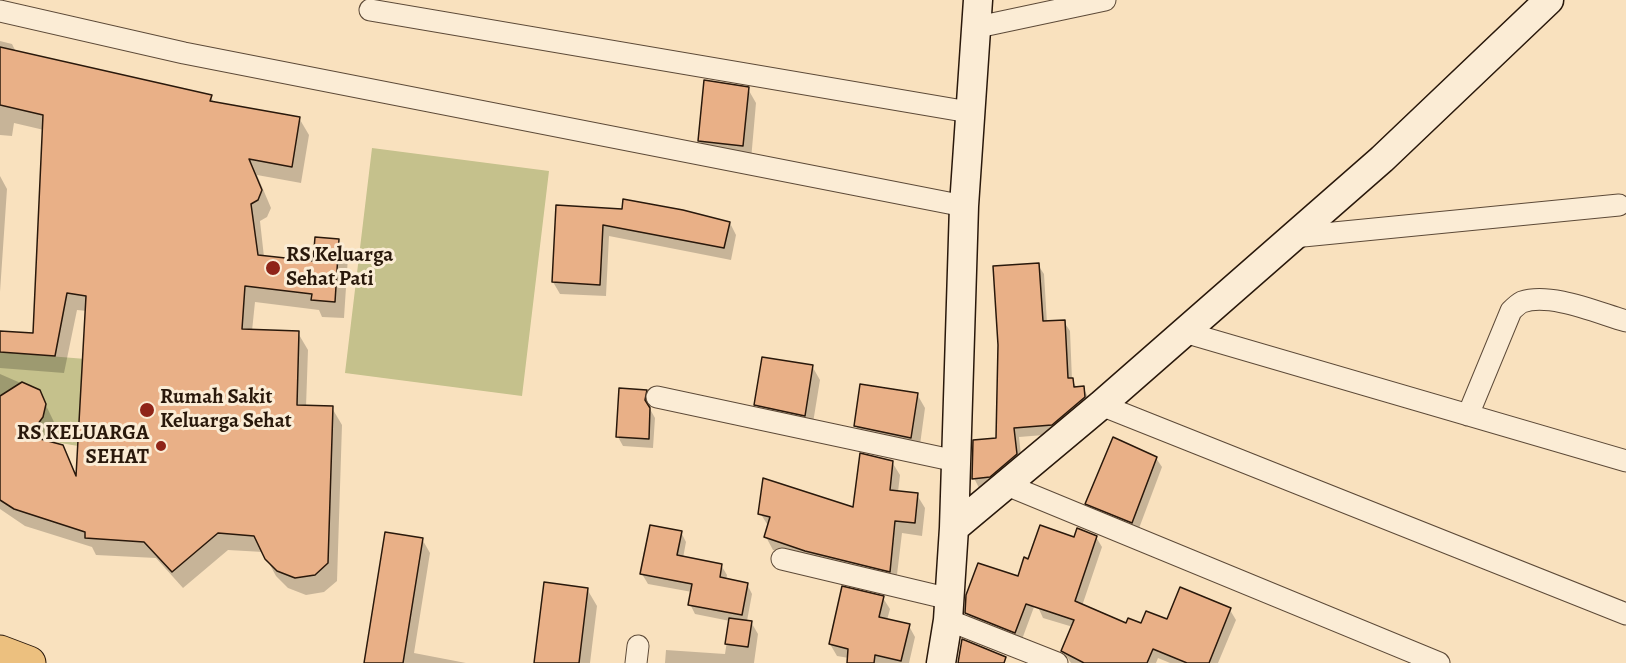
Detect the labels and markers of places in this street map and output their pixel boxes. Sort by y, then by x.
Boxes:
place label: RS Keluarga Sehat Pati [286,243,393,293]
marker: RS Keluarga Sehat Pati [264,259,282,277]
place label: Rumah Sakit Keluarga Sehat [160,385,292,435]
marker: Rumah Sakit Keluarga Sehat [138,401,156,419]
place label: RS KELUARGA SEHAT [17,421,149,471]
marker: RS KELUARGA SEHAT [154,439,168,453]

